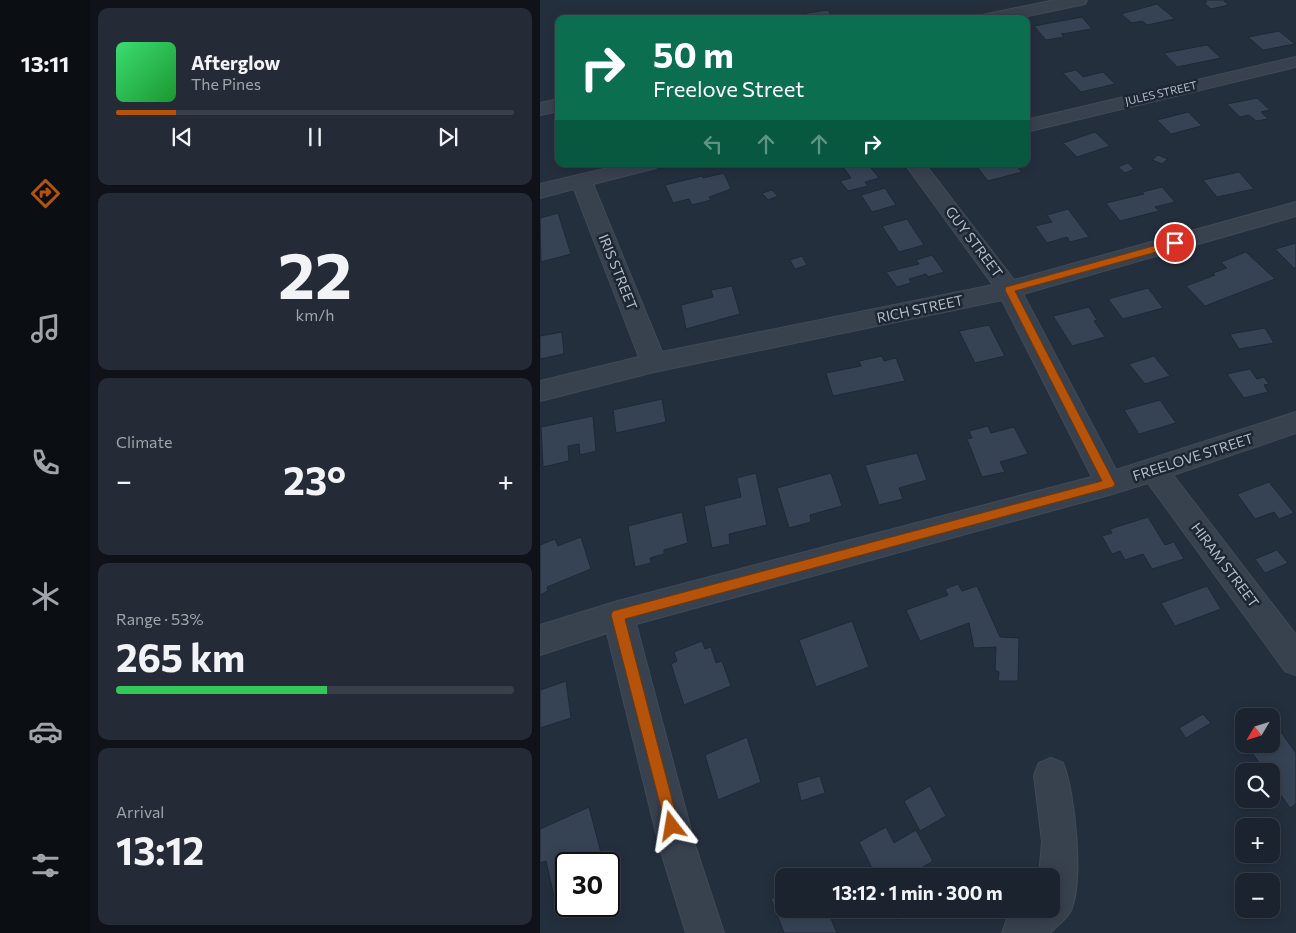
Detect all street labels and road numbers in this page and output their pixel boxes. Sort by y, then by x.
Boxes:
street label: JULES STREET [1124,78,1198,108]
street label: GUY STREET [942,203,1007,280]
street label: IRIS STREET [596,232,641,312]
street label: RICH STREET [875,291,965,326]
street label: FREELOVE STREET [1131,429,1255,484]
street label: HIRAM STREET [1188,519,1263,610]

